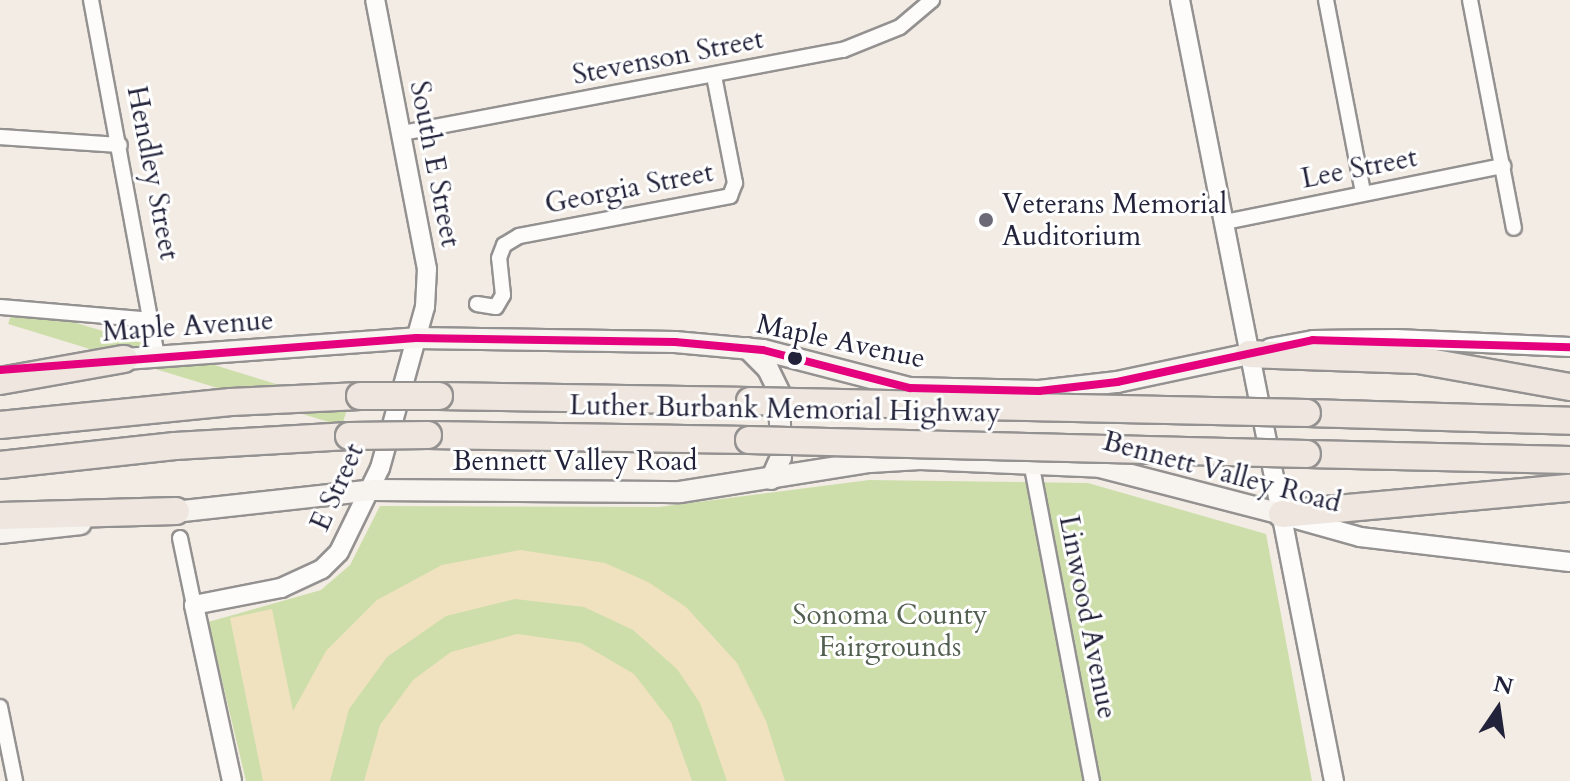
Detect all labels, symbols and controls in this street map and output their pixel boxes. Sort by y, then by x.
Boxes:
street label: Stevenson Street [570,22,766,92]
street label: South E Street [402,78,468,250]
street label: Hendley Street [120,83,186,263]
street label: Lee Street [1298,140,1420,196]
street label: Georgia Street [542,155,716,221]
place label: Veterans Memorial Auditorium [1002,187,1227,253]
marker: Veterans Memorial Auditorium [977,211,995,229]
street label: Maple Avenue [101,303,275,349]
street label: Maple Avenue [754,307,928,375]
unlabelled marker [787,350,803,366]
street label: Luther Burbank Memorial Highway [569,388,1001,430]
street label: Bennett Valley Road [1099,424,1345,520]
street label: E Street [303,438,371,536]
street label: Bennett Valley Road [453,444,697,478]
street label: Linwood Avenue [1052,512,1124,722]
park label: Sonoma County Fairgrounds [793,598,987,664]
north arrow [1458,669,1538,749]
text: N [1491,669,1516,702]

